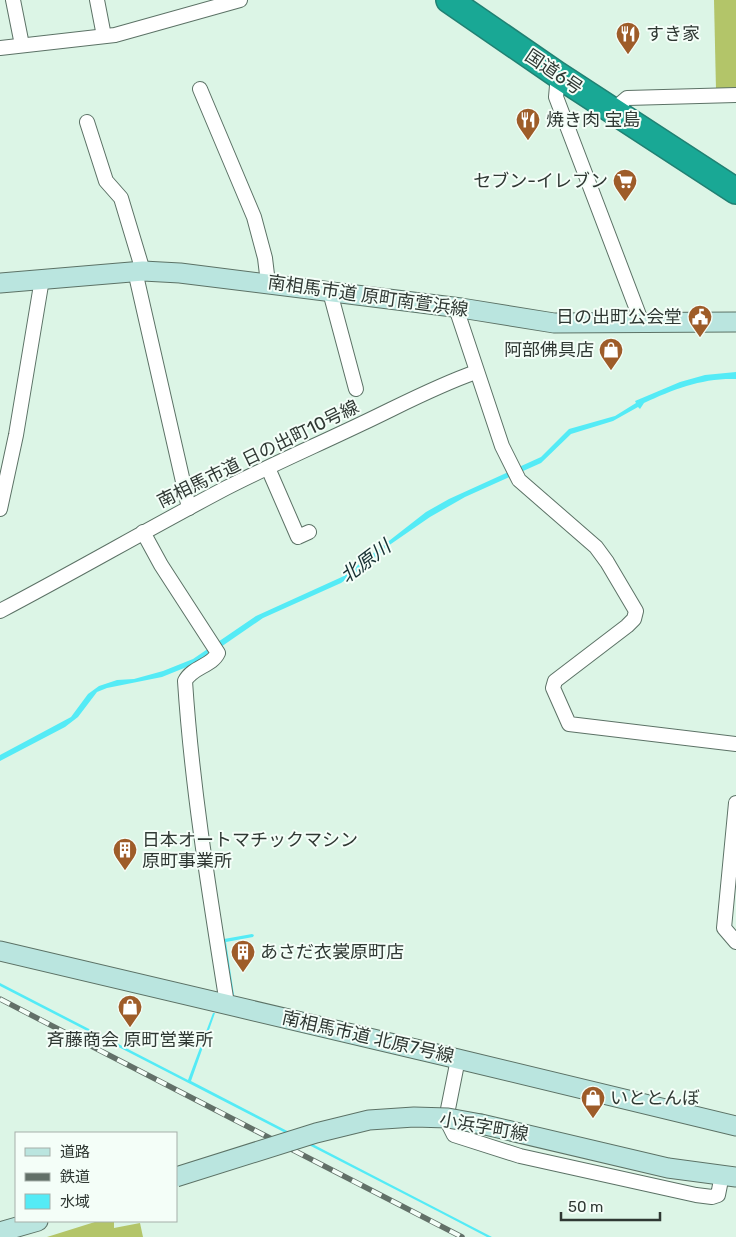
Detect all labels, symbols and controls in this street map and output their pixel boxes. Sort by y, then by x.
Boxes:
restaurant icon: すき家 [615,21,641,55]
place label: すき家 [646,23,700,45]
street label: 国道6号 [521,45,587,99]
restaurant icon: 焼き肉 宝島 [515,107,541,141]
place label: 焼き肉 宝島 [546,109,640,131]
supermarket icon: セブン-イレブン [612,168,638,202]
place label: セブン-イレブン [473,170,608,192]
street label: 南相馬市道 原町南萱浜線 [266,271,470,321]
public building icon: 日の出町公会堂 [687,304,713,338]
place label: 日の出町公会堂 [556,306,682,328]
shop icon: 阿部佛具店 [598,337,624,371]
place label: 阿部佛具店 [504,339,594,361]
street label: 南相馬市道 日の出町10号線 [154,396,362,512]
water label: 北原川 [336,534,397,588]
place label: 日本オートマチックマシン 原町事業所 [142,829,358,872]
building icon: 日本オートマチックマシン 原町事業所 [112,837,138,871]
building icon: あさだ衣裳原町店 [230,939,256,973]
place label: あさだ衣裳原町店 [260,941,404,963]
shop icon: 斉藤商会 原町営業所 [117,994,143,1028]
street label: 南相馬市道 北原7号線 [280,1007,456,1067]
place label: 斉藤商会 原町営業所 [47,1029,213,1051]
shop icon: いととんぼ [580,1085,606,1119]
place label: いととんぼ [610,1087,700,1109]
street label: 小浜字町線 [438,1108,530,1146]
legend [15,1132,178,1222]
text: 道路 [60,1143,90,1161]
text: 鉄道 [60,1168,90,1186]
scale bar [561,1190,660,1222]
text: 水域 [60,1193,90,1211]
text: 50 m [568,1198,603,1216]

